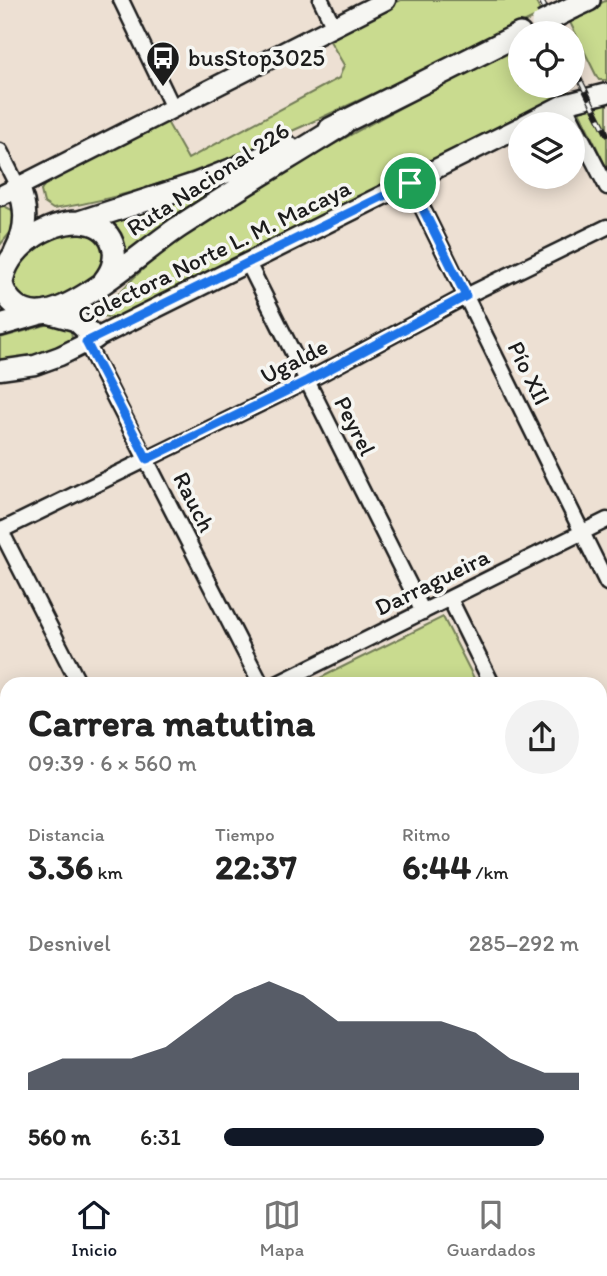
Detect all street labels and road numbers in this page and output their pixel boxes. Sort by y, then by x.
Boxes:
street label: Ruta Nacional 226 [121,115,295,242]
street label: Colectora Norte L. M. Macaya [72,172,356,330]
street label: Ugalde [255,331,332,390]
street label: Pío XII [502,336,557,409]
street label: Peyrel [328,391,383,461]
street label: Rauch [167,467,222,537]
street label: Darragueira [370,541,494,622]

